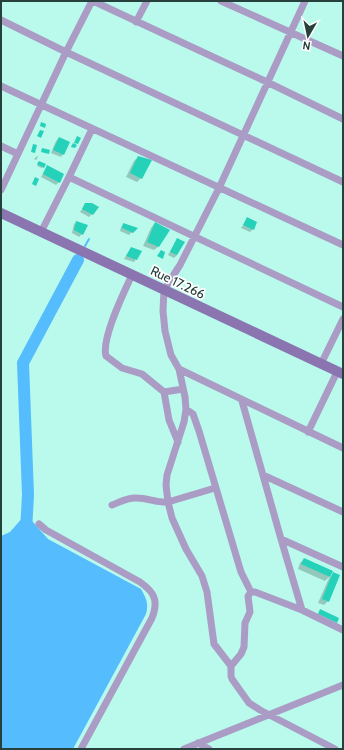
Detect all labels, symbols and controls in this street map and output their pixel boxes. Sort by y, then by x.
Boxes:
north arrow [288,16,328,56]
text: N [301,38,311,53]
street label: Rue 17.266 [148,262,208,302]

